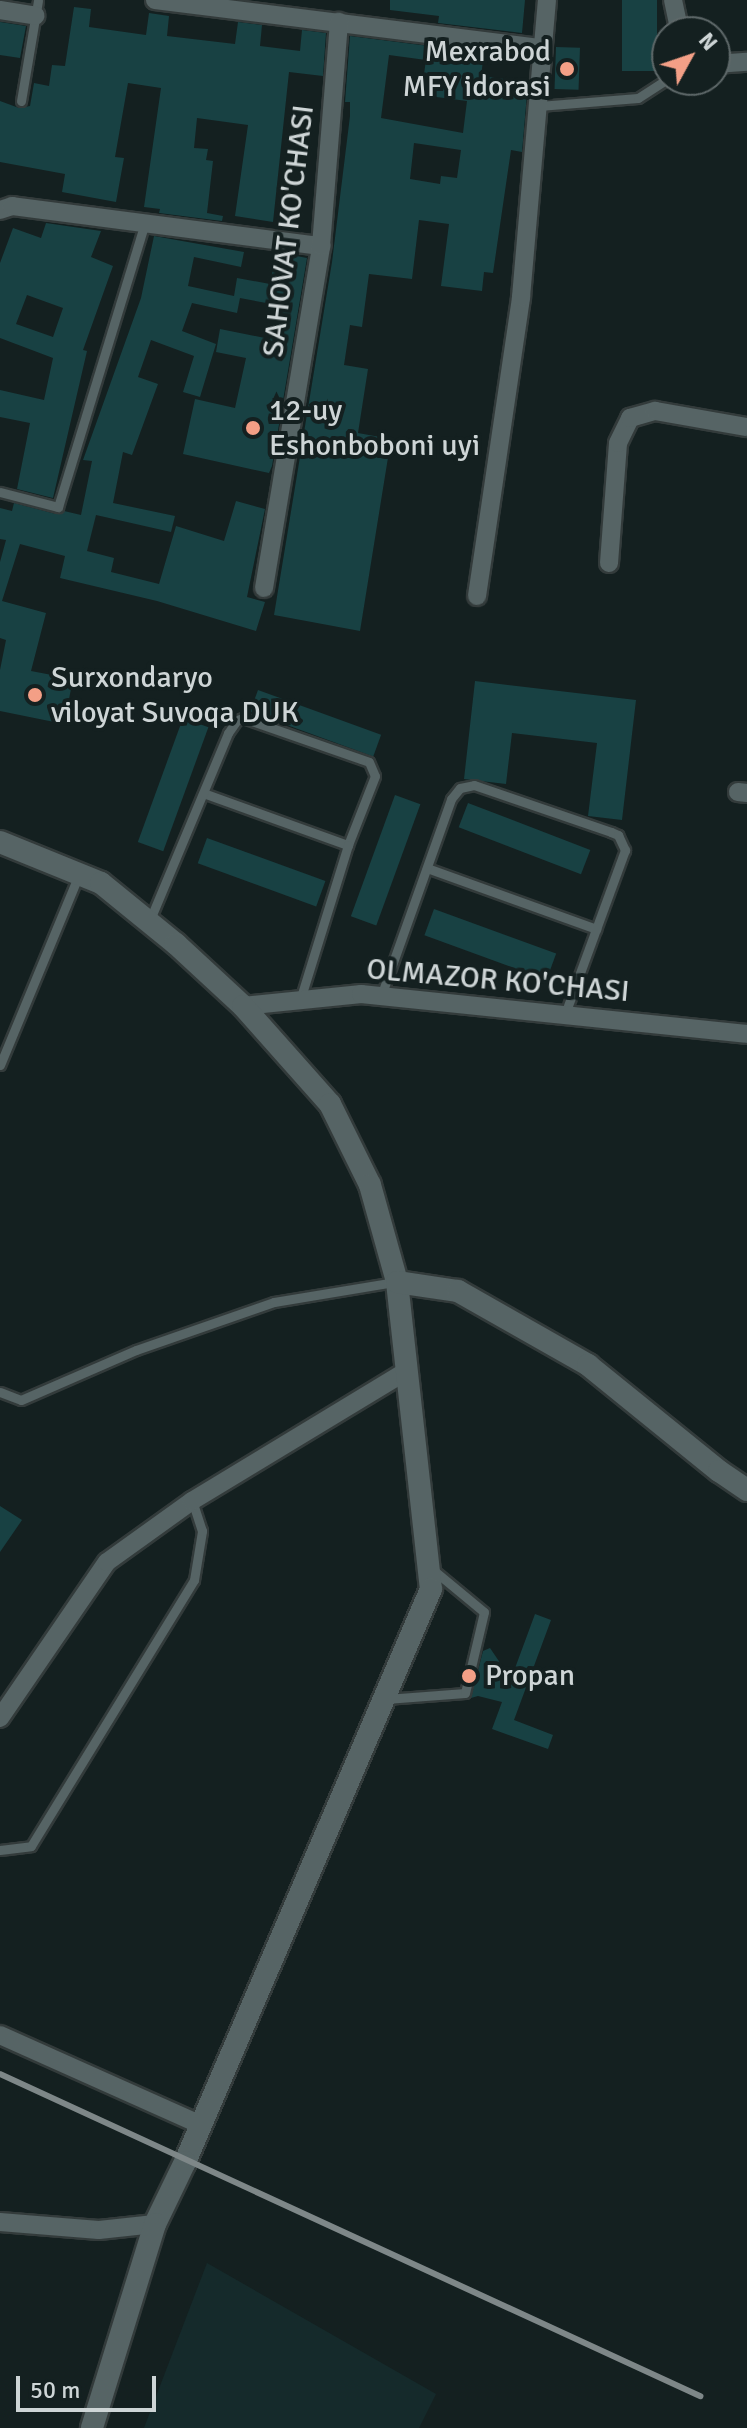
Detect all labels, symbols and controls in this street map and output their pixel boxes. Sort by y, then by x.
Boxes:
north arrow [651,16,731,96]
text: N [693,27,723,56]
place label: Mexrabod MFY idorasi [402,34,551,104]
marker: Mexrabod MFY idorasi [558,60,576,78]
street label: SAHOVAT KO'CHASI [256,103,322,359]
place label: 12-uy Eshonboboni uyi [269,393,480,464]
marker: 12-uy Eshonboboni uyi [244,419,262,437]
place label: Surxondaryo viloyat Suvoqa DUK [51,660,299,730]
marker: Surxondaryo viloyat Suvoqa DUK [26,686,44,704]
street label: OLMAZOR KO'CHASI [365,952,631,1010]
place label: Propan [485,1658,575,1694]
marker: Propan [460,1667,478,1685]
scale bar [20,2360,160,2410]
text: 50 m [30,2375,80,2405]

